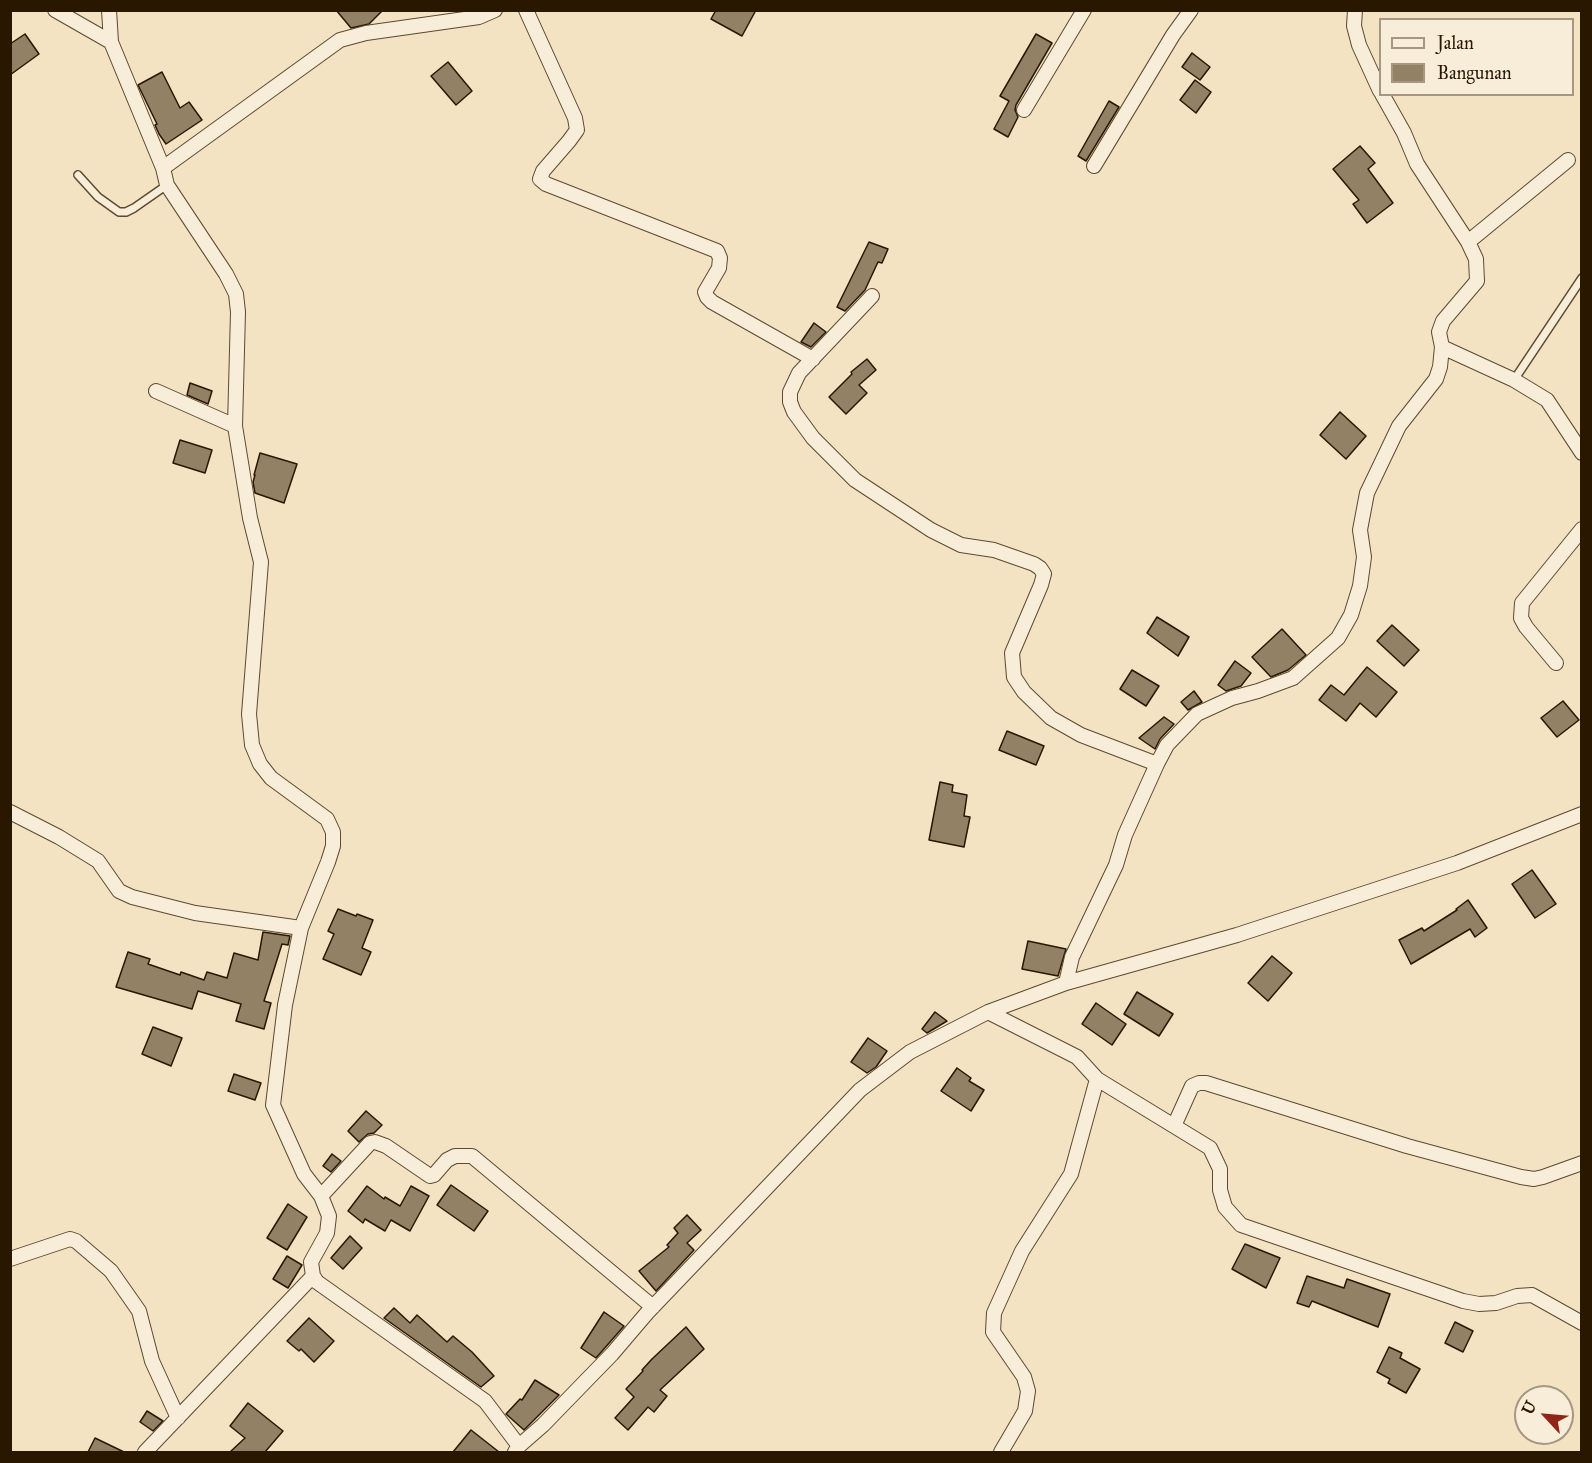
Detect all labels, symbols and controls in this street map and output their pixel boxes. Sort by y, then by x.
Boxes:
legend [1379,18,1574,96]
text: Jalan [1437,32,1474,54]
text: Bangunan [1437,62,1512,84]
north arrow [1514,1385,1574,1445]
text: U [1518,1398,1540,1418]

